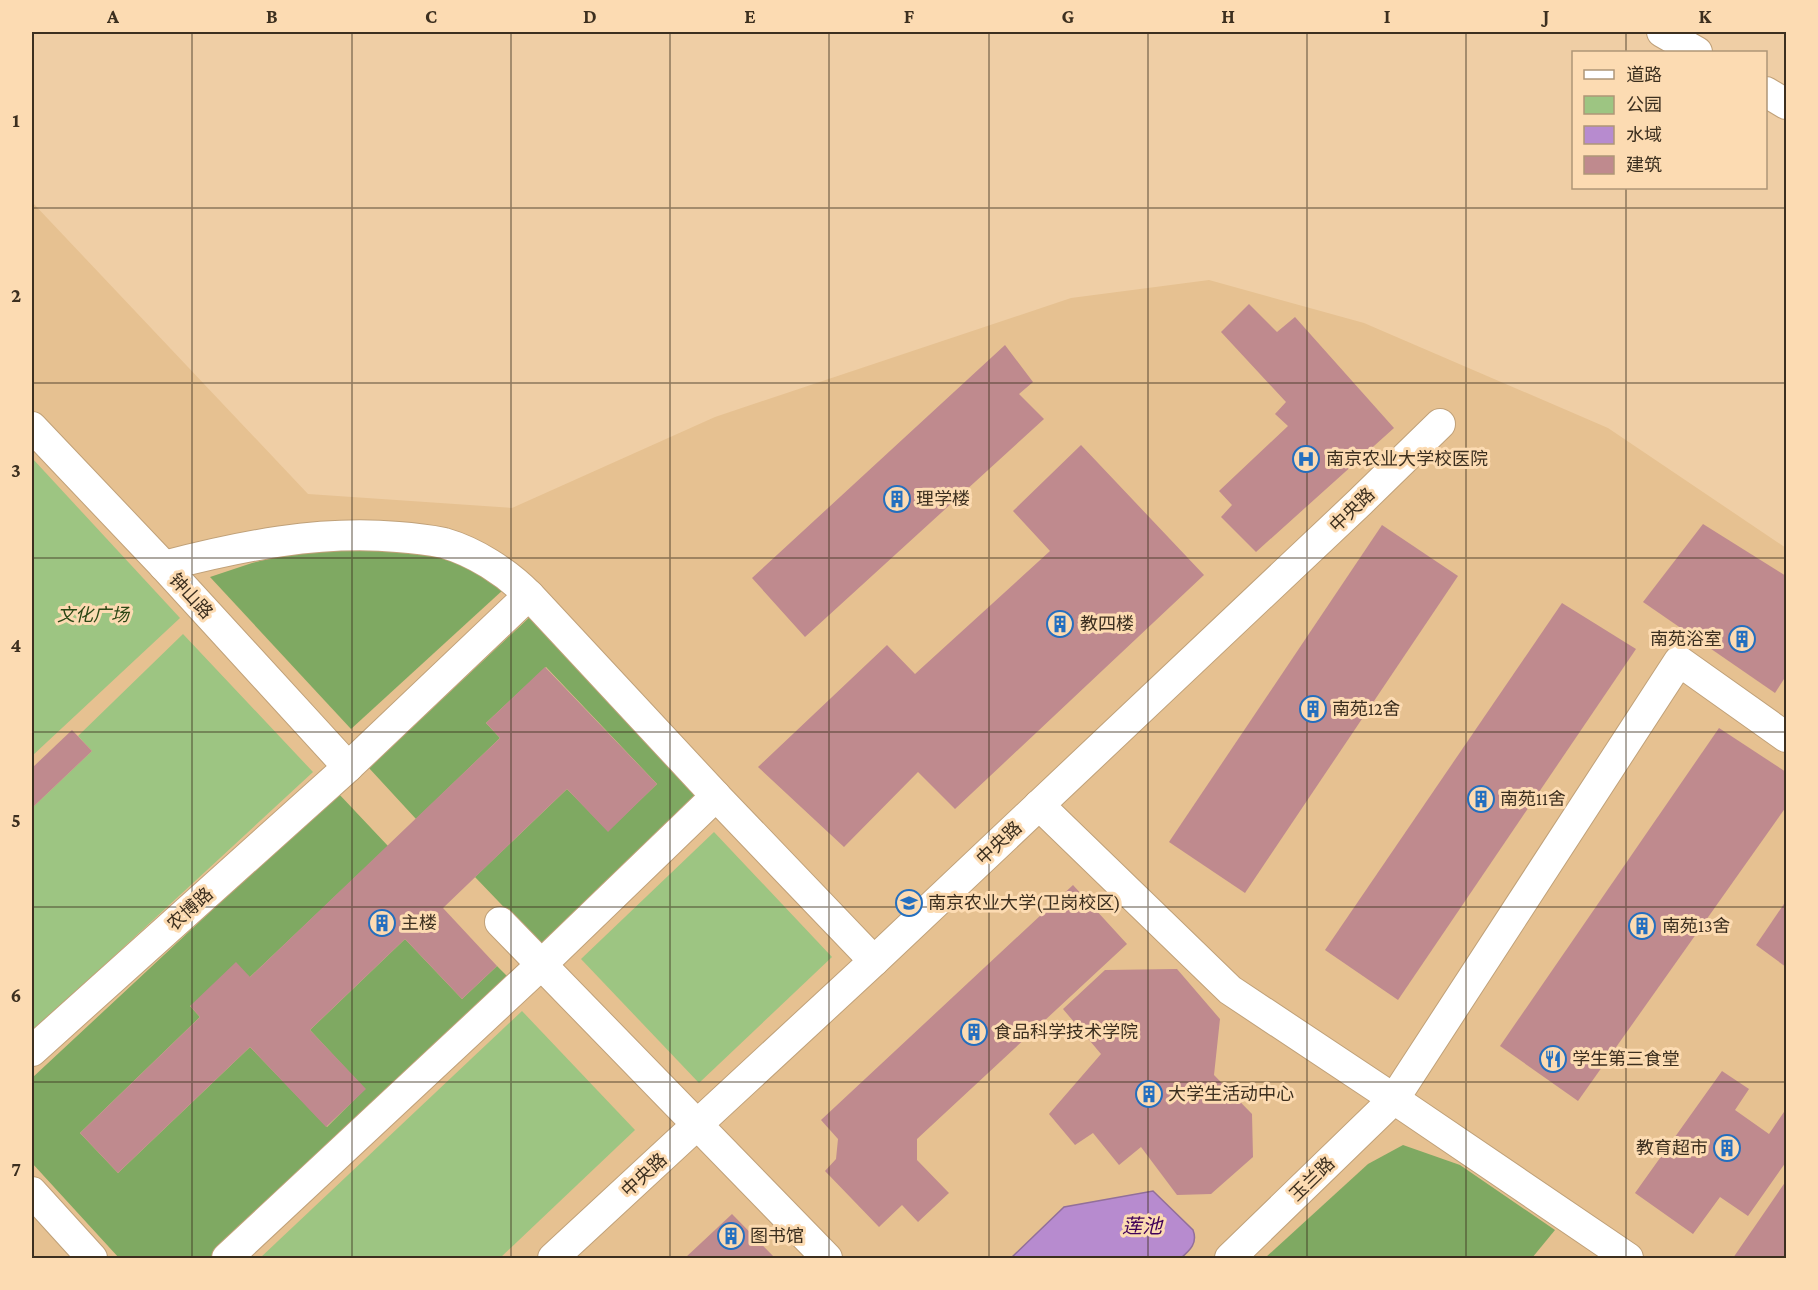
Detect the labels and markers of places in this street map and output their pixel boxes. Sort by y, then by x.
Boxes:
hospital icon: 南京农业大学校医院 [1291,444,1321,474]
place label: 南京农业大学校医院 [1326,449,1488,469]
building icon: 理学楼 [882,484,912,514]
place label: 理学楼 [916,489,970,509]
building icon: 教四楼 [1045,609,1075,639]
place label: 教四楼 [1080,614,1134,634]
building icon: 南苑浴室 [1727,624,1757,654]
place label: 南苑浴室 [1650,629,1722,649]
building icon: 南苑12舍 [1298,694,1328,724]
place label: 南苑12舍 [1332,699,1401,719]
building icon: 南苑11舍 [1466,784,1496,814]
place label: 南苑11舍 [1500,789,1566,809]
school or university icon: 南京农业大学(卫岗校区) [894,888,924,918]
place label: 南京农业大学(卫岗校区) [928,893,1121,914]
building icon: 主楼 [367,908,397,938]
building icon: 南苑13舍 [1627,911,1657,941]
place label: 主楼 [401,913,437,933]
place label: 南苑13舍 [1662,916,1731,936]
building icon: 食品科学技术学院 [959,1017,989,1047]
place label: 食品科学技术学院 [994,1022,1138,1042]
restaurant icon: 学生第三食堂 [1538,1044,1568,1074]
place label: 学生第三食堂 [1572,1049,1680,1069]
building icon: 大学生活动中心 [1134,1079,1164,1109]
place label: 大学生活动中心 [1168,1084,1294,1104]
building icon: 教育超市 [1712,1133,1742,1163]
place label: 教育超市 [1636,1138,1708,1158]
building icon: 图书馆 [716,1221,746,1251]
place label: 图书馆 [750,1226,804,1246]

